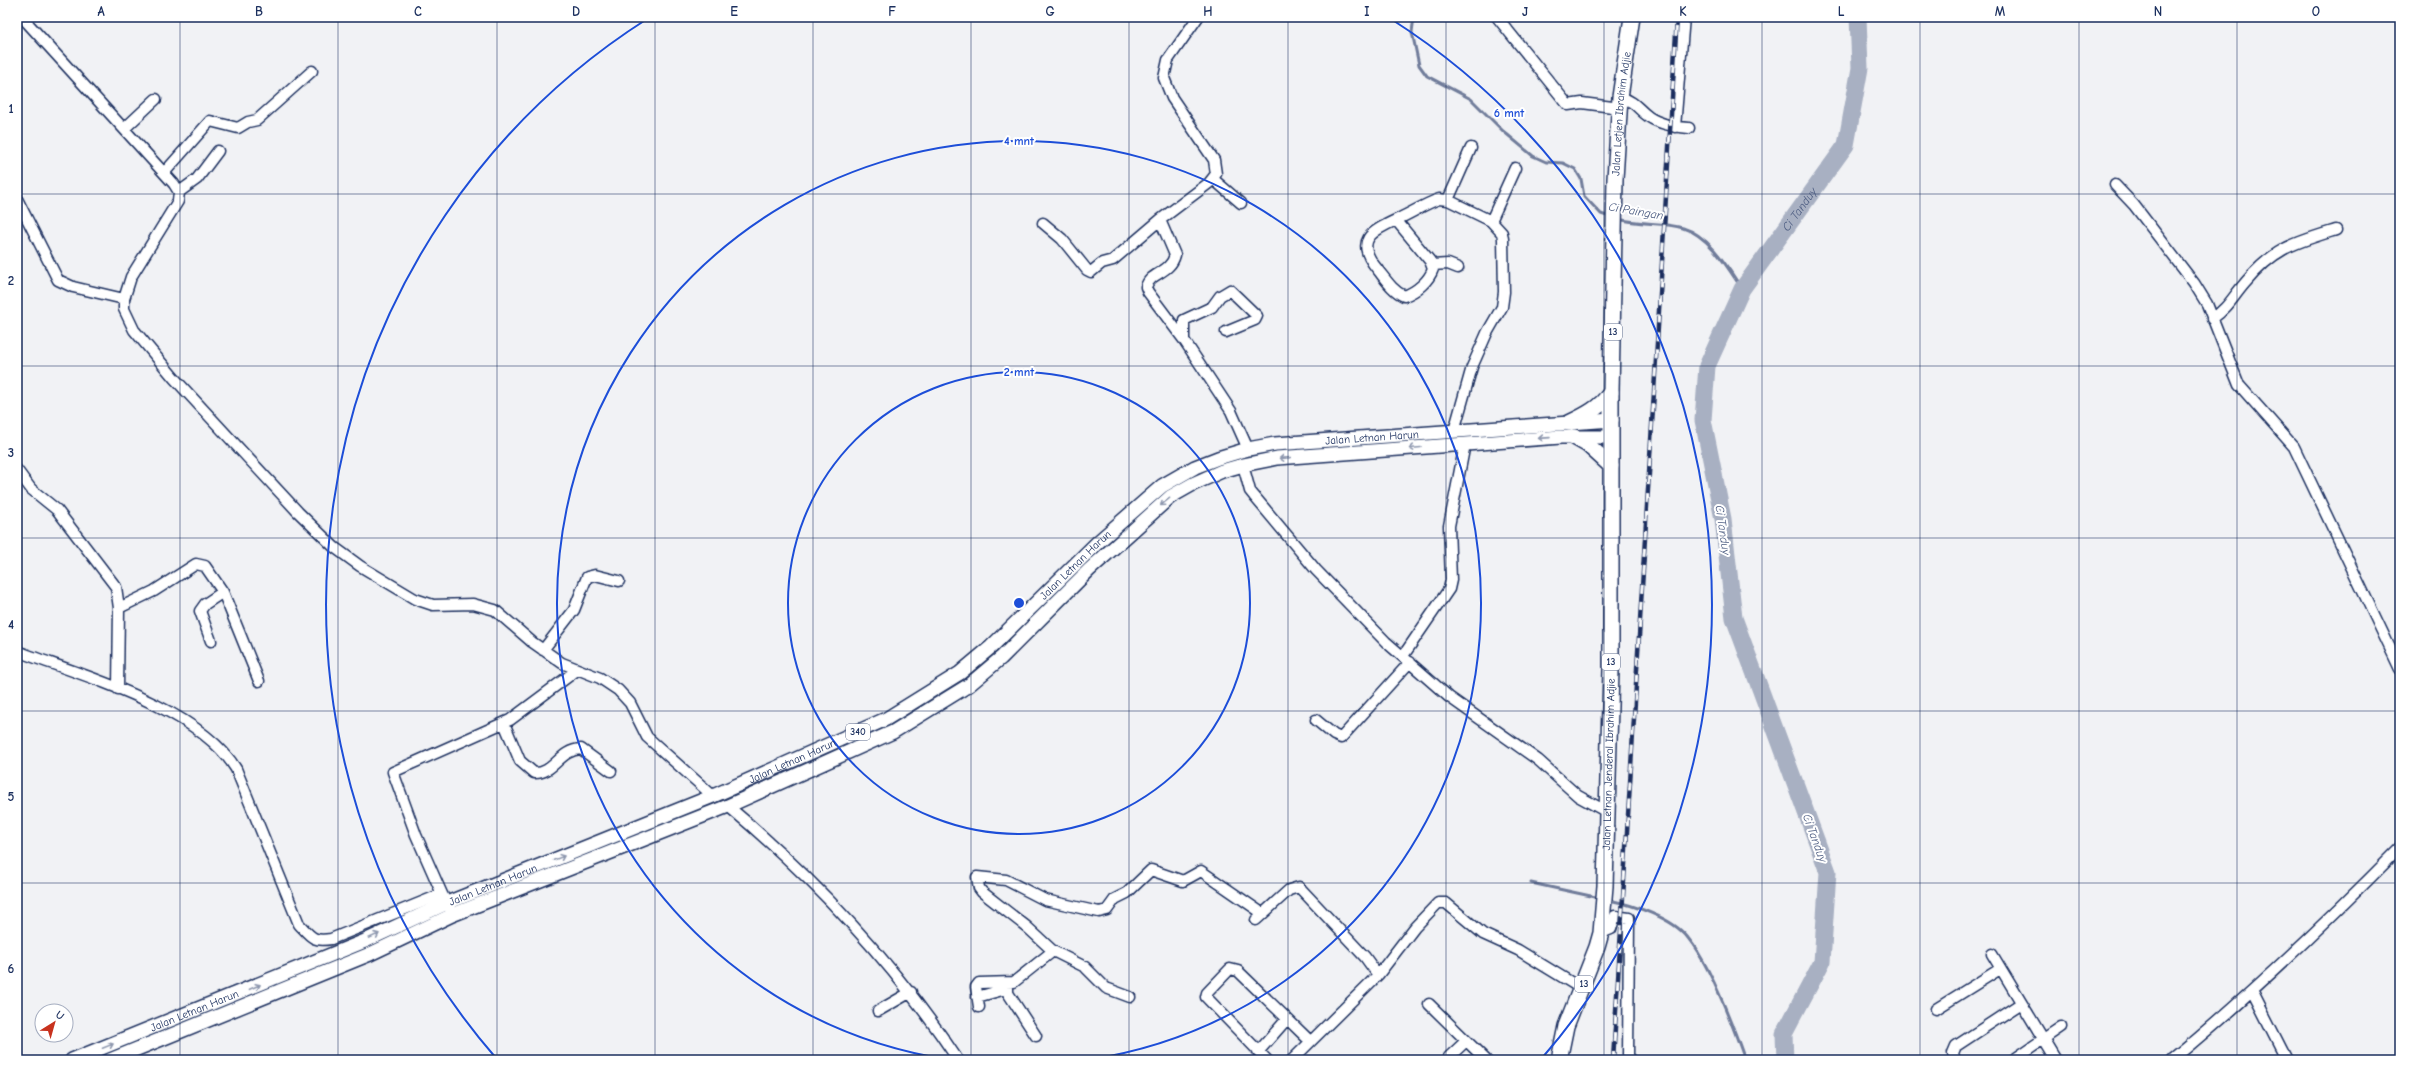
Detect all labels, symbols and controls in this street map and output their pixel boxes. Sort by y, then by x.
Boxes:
text: A [97,4,105,19]
text: B [255,4,263,19]
text: C [414,4,422,19]
text: D [572,4,580,19]
text: E [730,4,738,19]
text: F [888,4,896,19]
text: G [1045,4,1055,19]
text: H [1203,4,1213,19]
text: I [1364,4,1370,19]
text: J [1522,4,1528,19]
text: K [1679,4,1687,19]
text: L [1838,4,1845,19]
text: M [1995,4,2006,19]
text: N [2154,4,2162,19]
text: O [2312,4,2320,19]
street label: Jalan Letjen Ibrahim Adjie [1609,50,1633,176]
text: 1 [8,101,14,116]
text: 6 mnt [1494,106,1525,120]
text: 4 mnt [1004,134,1035,148]
water label: Ci Tanduy [1779,184,1820,234]
water label: Ci Paingan [1608,199,1665,223]
text: 2 [8,273,14,288]
road number: 13 [1604,324,1622,340]
text: 2 mnt [1004,365,1035,379]
street label: Jalan Letnan Harun [1325,427,1419,447]
one-way arrow [1538,434,1551,442]
text: 3 [8,445,14,460]
one-way arrow [1409,445,1422,452]
one-way arrow [1279,454,1292,461]
one-way arrow [1159,497,1170,506]
water label: Ci Tanduy [1713,504,1734,556]
street label: Jalan Letnan Harun [1037,527,1113,602]
centre of rings [1012,596,1026,610]
text: 4 [8,617,14,632]
road number: 13 [1602,654,1620,670]
street label: Jalan Letnan Jenderal Ibrahim Adjie [1599,678,1617,851]
road number: 340 [846,724,870,740]
street label: Jalan Letnan Harun [747,736,838,786]
text: 5 [8,789,15,804]
water label: Ci Tanduy [1800,812,1830,865]
one-way arrow [552,854,564,862]
street label: Jalan Letnan Harun [447,861,539,908]
one-way arrow [368,932,380,939]
text: 6 [8,961,15,976]
road number: 13 [1575,976,1593,992]
one-way arrow [248,982,260,990]
street label: Jalan Letnan Harun [148,987,240,1034]
north arrow [34,1003,74,1043]
text: U [53,1008,67,1023]
one-way arrow [102,1041,114,1049]

